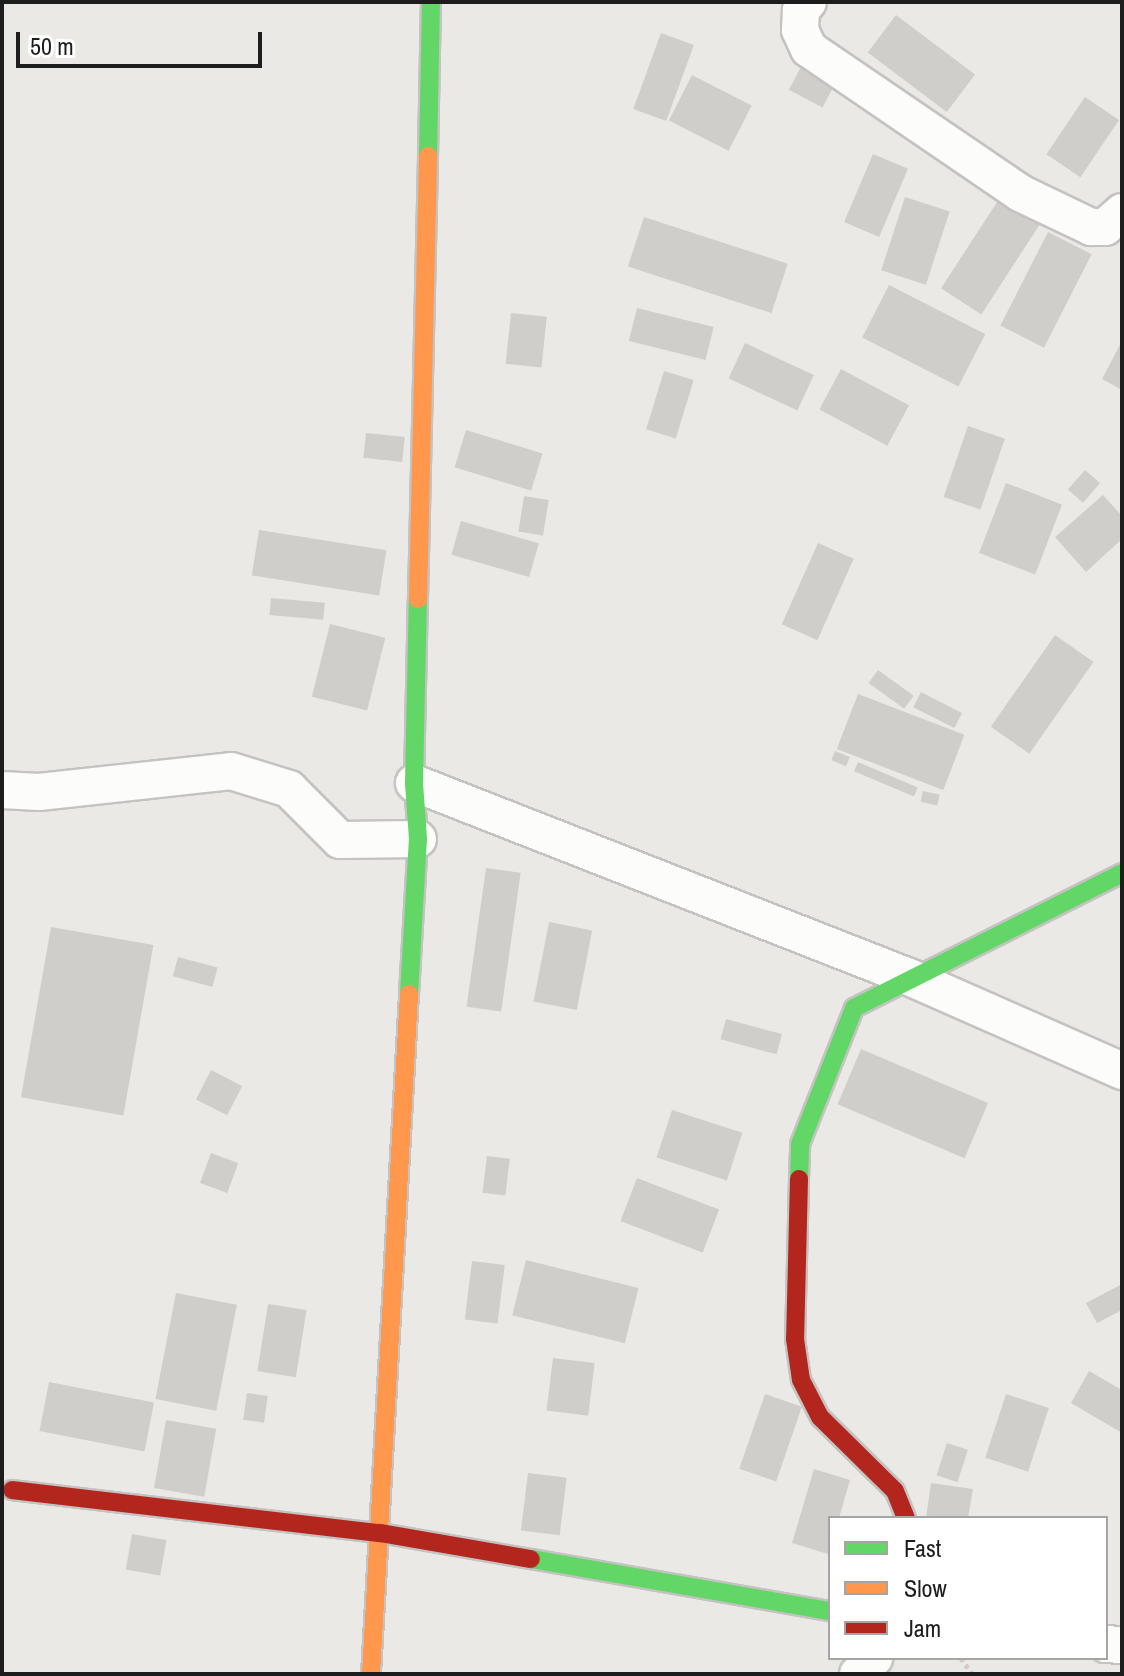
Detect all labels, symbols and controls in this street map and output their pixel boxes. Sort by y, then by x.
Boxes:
scale bar [20,16,266,66]
text: 50 m [30,30,74,62]
legend [828,1516,1108,1660]
text: Fast [904,1532,941,1564]
text: Slow [904,1572,947,1604]
text: Jam [904,1612,941,1644]

